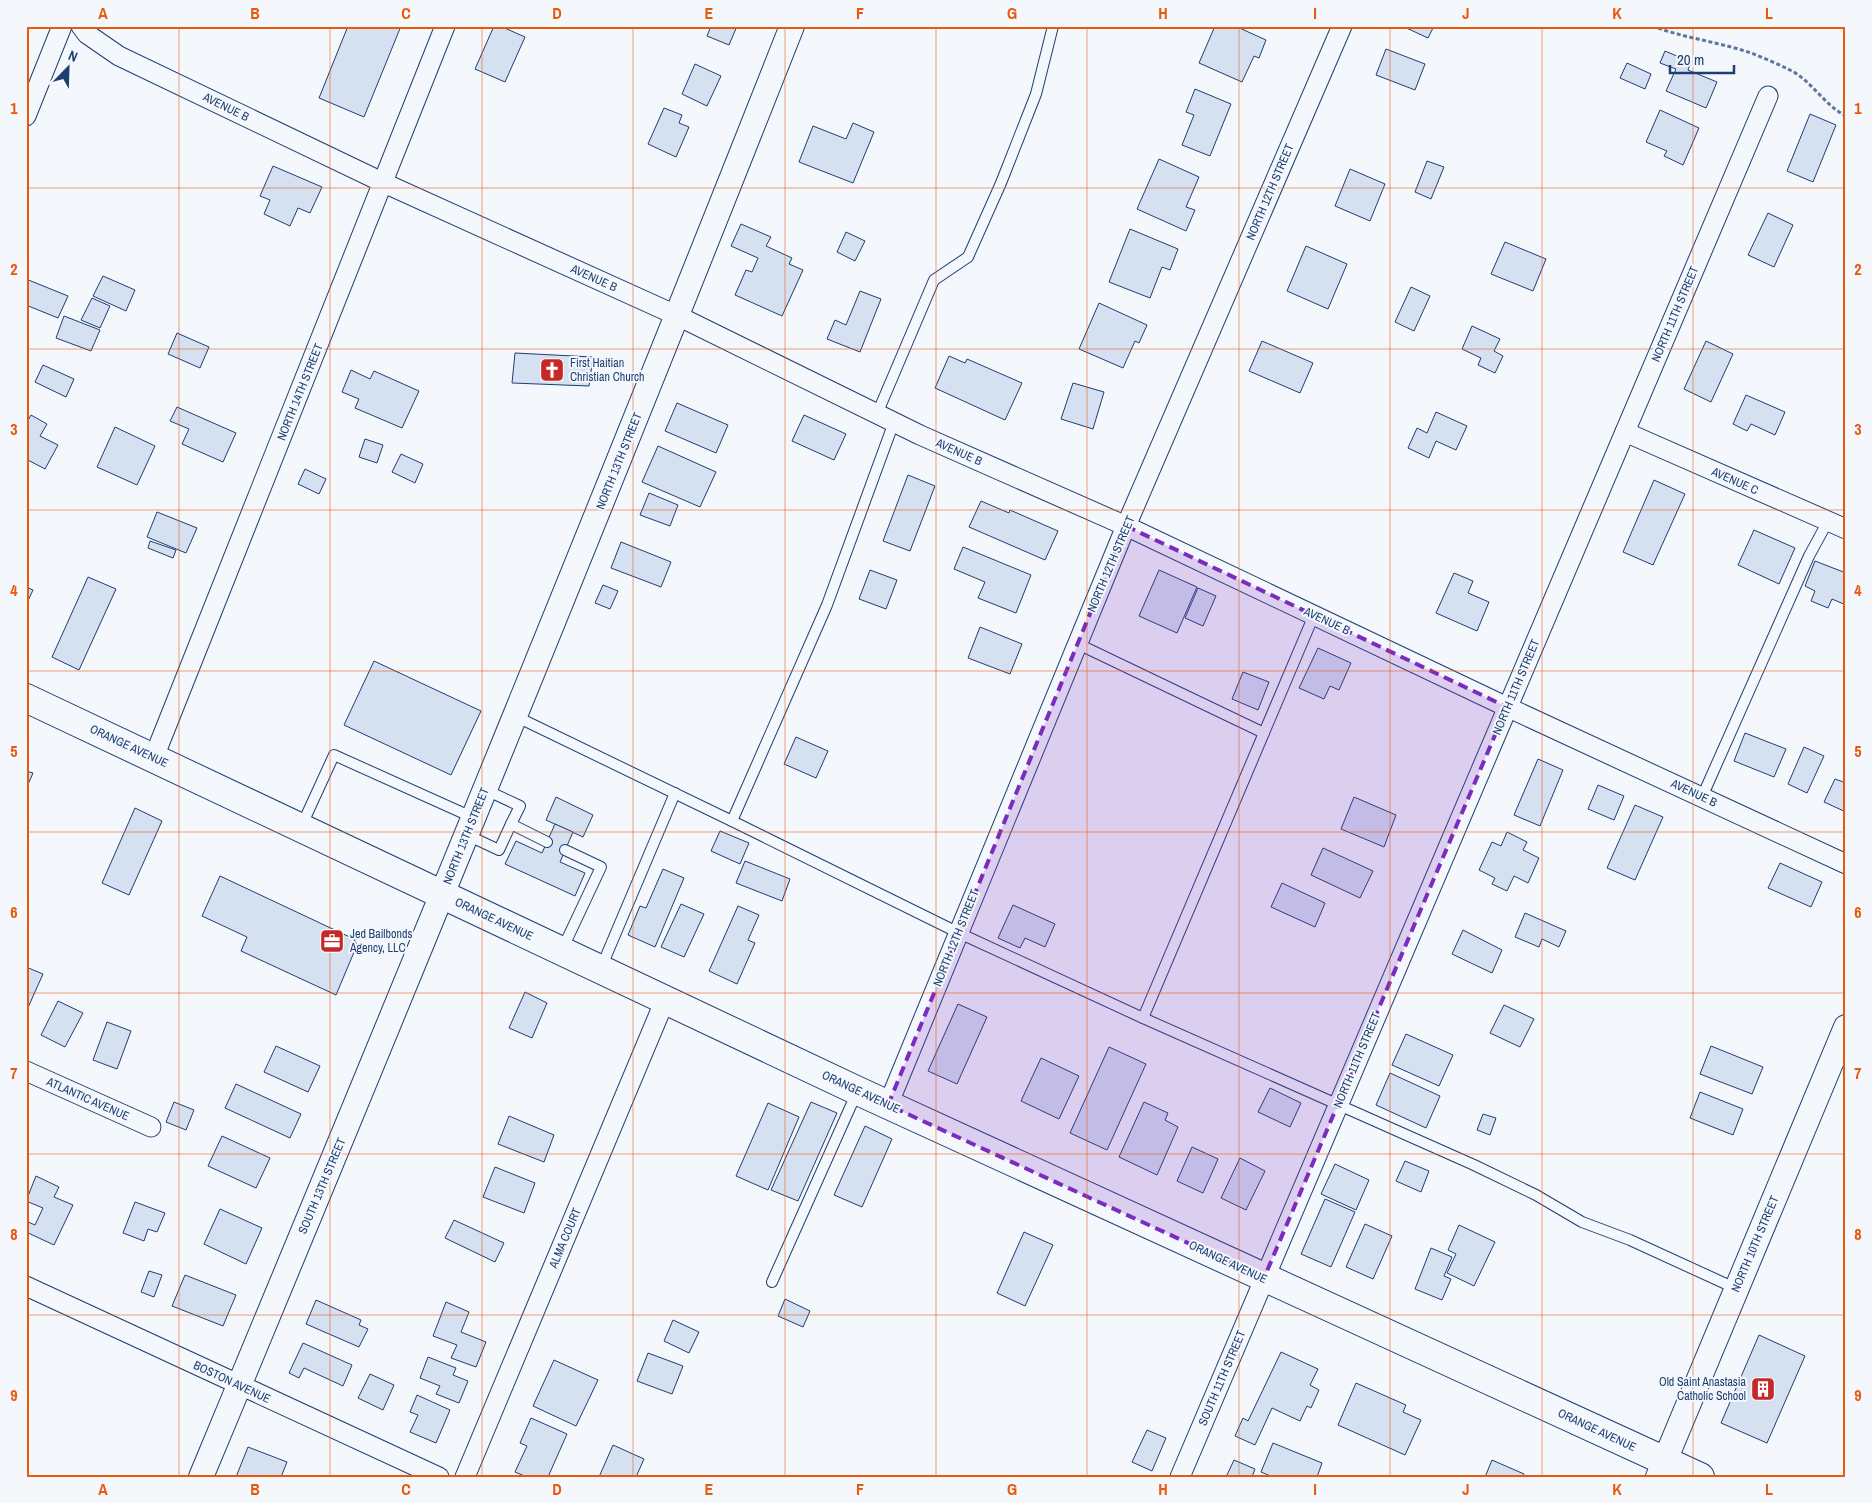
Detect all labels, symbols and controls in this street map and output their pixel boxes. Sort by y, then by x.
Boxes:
text: A [98,2,108,24]
text: B [250,2,260,24]
text: C [401,2,411,24]
text: D [552,2,562,24]
text: E [705,2,714,24]
text: F [856,2,864,24]
text: G [1007,2,1017,24]
text: H [1158,2,1168,24]
text: I [1313,2,1317,24]
text: J [1462,2,1470,24]
text: K [1612,2,1622,24]
text: L [1765,2,1773,24]
north arrow [42,42,92,92]
scale bar [1670,42,1733,74]
text: N [66,46,80,66]
text: 20 m [1677,49,1704,70]
street label: AVENUE B [200,89,252,125]
text: 1 [10,97,18,119]
text: 1 [1854,97,1862,119]
street label: NORTH 12TH STREET [1242,141,1298,243]
text: 2 [10,258,18,280]
text: 2 [1854,258,1862,280]
street label: AVENUE B [567,260,620,295]
street label: NORTH 11TH STREET [1648,264,1702,364]
street label: NORTH 14TH STREET [273,341,327,443]
place label: First Haitian Christian Church [570,355,644,385]
church icon: First Haitian Christian Church [539,357,565,383]
street label: NORTH 13TH STREET [592,410,646,512]
text: 3 [10,418,18,440]
text: 3 [1854,418,1862,440]
street label: AVENUE B [932,434,985,469]
street label: AVENUE C [1708,463,1761,498]
street label: NORTH 12TH STREET [1083,513,1139,615]
text: 4 [10,579,18,601]
text: 4 [1854,579,1862,601]
street label: AVENUE B [1300,603,1353,639]
street label: NORTH 11TH STREET [1489,637,1543,737]
street label: ORANGE AVENUE [87,721,171,771]
text: 5 [10,740,18,762]
text: 5 [1854,740,1862,762]
street label: AVENUE B [1667,775,1720,811]
street label: NORTH 13TH STREET [439,785,493,887]
street label: NORTH 12TH STREET [929,887,983,989]
street label: ORANGE AVENUE [452,894,536,944]
text: 6 [10,901,18,923]
text: 6 [1854,901,1862,923]
place label: Jed Bailbonds Agency, LLC [349,926,412,956]
office icon: Jed Bailbonds Agency, LLC [319,928,345,954]
street label: NORTH 11TH STREET [1330,1010,1384,1110]
text: 7 [10,1062,18,1084]
text: 7 [1854,1062,1862,1084]
street label: ORANGE AVENUE [819,1067,903,1117]
street label: ATLANTIC AVENUE [43,1073,132,1124]
street label: SOUTH 13TH STREET [295,1136,349,1236]
street label: NORTH 10TH STREET [1727,1193,1783,1295]
street label: ALMA COURT [545,1206,585,1271]
text: 8 [10,1223,18,1245]
text: 8 [1854,1223,1862,1245]
street label: ORANGE AVENUE [1186,1237,1270,1287]
street label: SOUTH 11TH STREET [1195,1328,1249,1428]
street label: BOSTON AVENUE [191,1357,273,1407]
place label: Old Saint Anastasia Catholic School [1659,1374,1747,1404]
building icon: Old Saint Anastasia Catholic School [1750,1376,1776,1402]
text: 9 [10,1384,18,1406]
text: 9 [1854,1384,1862,1406]
street label: ORANGE AVENUE [1555,1405,1639,1455]
text: A [98,1478,108,1500]
text: B [250,1478,260,1500]
text: C [401,1478,411,1500]
text: D [552,1478,562,1500]
text: E [705,1478,714,1500]
text: F [856,1478,864,1500]
text: G [1007,1478,1017,1500]
text: H [1158,1478,1168,1500]
text: I [1313,1478,1317,1500]
text: J [1462,1478,1470,1500]
text: K [1612,1478,1622,1500]
text: L [1765,1478,1773,1500]

